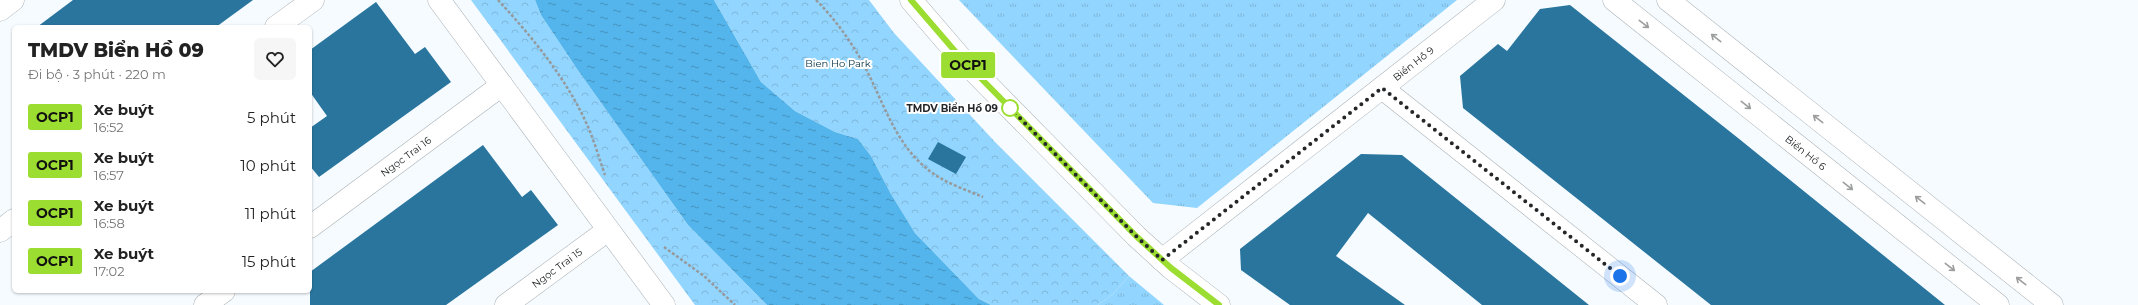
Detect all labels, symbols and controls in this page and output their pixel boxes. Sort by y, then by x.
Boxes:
one-way arrow [1639,20,1650,29]
one-way arrow [1710,34,1721,43]
button: heart [254,38,296,80]
text: TMDV Biển Hồ 09 [28,39,204,62]
street label: Biển Hồ 9 [1390,44,1437,84]
line badge: OCP1 [940,52,996,78]
text: OCP1 [949,56,987,74]
park label: Bien Ho Park [805,57,871,70]
text: Đi bộ · 3 phút · 220 m [28,66,166,82]
marker: TMDV Biển Hồ 09 [1001,99,1019,117]
text: Xe buýt [94,100,154,119]
one-way arrow [1740,101,1751,109]
place label: TMDV Biển Hồ 09 [907,102,998,115]
text: OCP1 [36,108,74,126]
text: 5 phút [247,108,296,127]
one-way arrow [1812,115,1823,123]
text: 16:52 [94,119,124,135]
street label: Biển Hồ 6 [1782,132,1829,173]
street label: Ngọc Trai 16 [378,134,434,180]
text: Xe buýt [94,148,154,167]
text: OCP1 [36,156,74,174]
text: 10 phút [240,156,296,175]
text: 16:57 [94,167,124,183]
one-way arrow [1842,181,1853,190]
text: Xe buýt [94,196,154,215]
one-way arrow [1914,196,1925,204]
text: OCP1 [36,204,74,222]
text: 11 phút [245,204,296,223]
text: 16:58 [94,215,125,231]
text: Xe buýt [94,244,154,263]
street label: Ngọc Trai 15 [529,245,585,291]
text: OCP1 [36,252,74,270]
text: 15 phút [242,252,296,271]
one-way arrow [1944,262,1955,271]
text: 17:02 [94,263,125,279]
your location [1610,266,1630,286]
one-way arrow [2016,276,2027,285]

